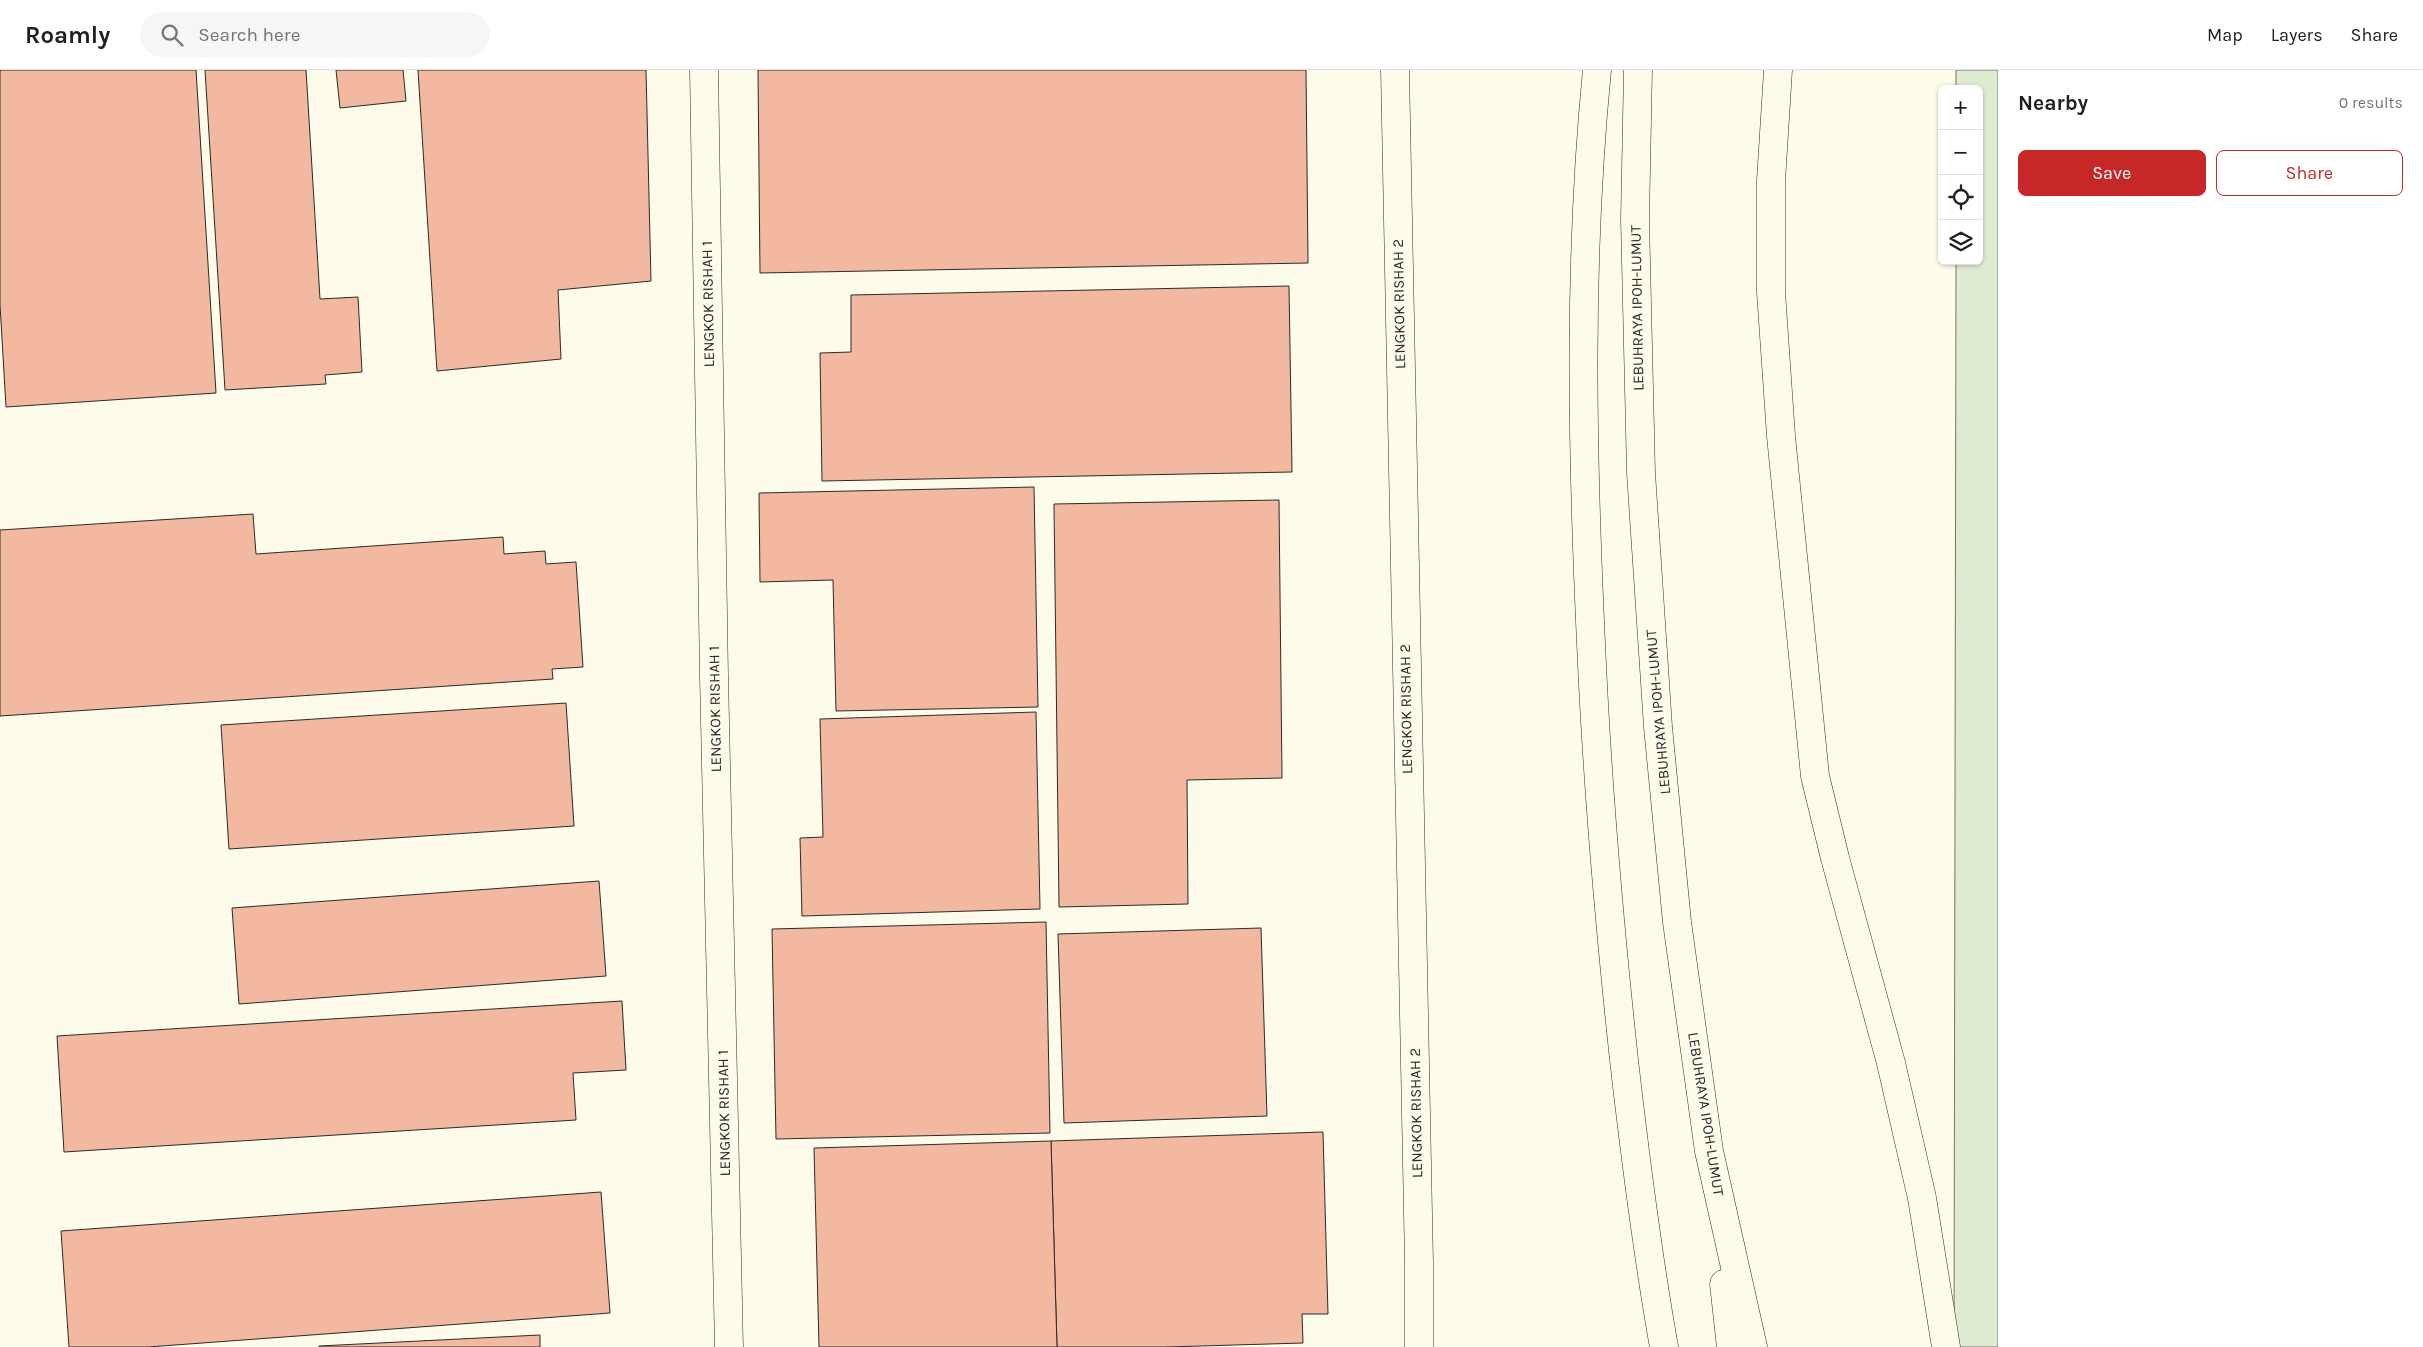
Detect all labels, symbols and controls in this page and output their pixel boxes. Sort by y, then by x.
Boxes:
search box [140,12,490,57]
text: Roamly [25,21,110,49]
icon: search [158,21,186,49]
text: Search here [198,24,300,46]
text: Map [2207,24,2243,46]
text: Layers [2271,24,2323,46]
text: Share [2351,24,2398,46]
map controls [1938,85,1983,265]
button: + [1938,85,1983,130]
text: Nearby [2018,91,2088,115]
text: 0 results [2339,93,2403,112]
button: − [1938,130,1983,175]
button: Save [2018,150,2206,196]
button: Share [2216,150,2403,196]
button: locate [1938,175,1983,220]
button: layers [1938,220,1983,265]
street label: LEBUHRAYA IPOH-LUMUT [1627,225,1647,391]
street label: LENGKOK RISHAH 2 [1389,239,1409,369]
street label: LENGKOK RISHAH 1 [698,241,718,367]
street label: LEBUHRAYA IPOH-LUMUT [1642,628,1674,795]
street label: LENGKOK RISHAH 2 [1396,644,1416,774]
street label: LENGKOK RISHAH 1 [705,646,725,772]
street label: LEBUHRAYA IPOH-LUMUT [1684,1031,1728,1198]
street label: LENGKOK RISHAH 2 [1406,1048,1426,1178]
street label: LENGKOK RISHAH 1 [714,1050,734,1176]

